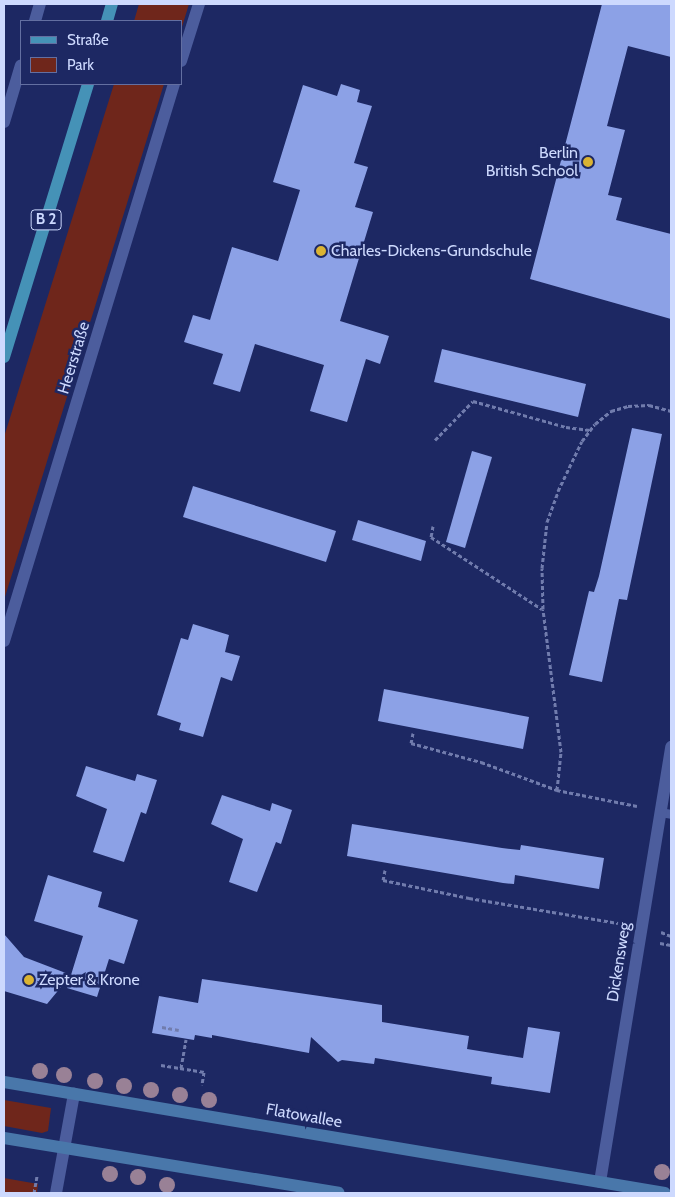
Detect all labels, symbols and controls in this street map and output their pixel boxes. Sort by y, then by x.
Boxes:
legend [20,20,182,85]
text: Straße [67,31,109,49]
text: Park [67,56,94,74]
place label: Berlin British School [486,143,578,181]
marker: Berlin British School [582,156,594,168]
road number: B 2 [30,208,62,232]
place label: Charles-Dickens-Grundschule [331,241,532,261]
marker: Charles-Dickens-Grundschule [315,245,327,257]
street label: Heerstraße [54,320,94,396]
street label: Dickensweg [603,921,635,1003]
place label: Zepter & Krone [39,970,140,990]
marker: Zepter & Krone [23,974,35,986]
street label: Flatowallee [265,1100,343,1132]

